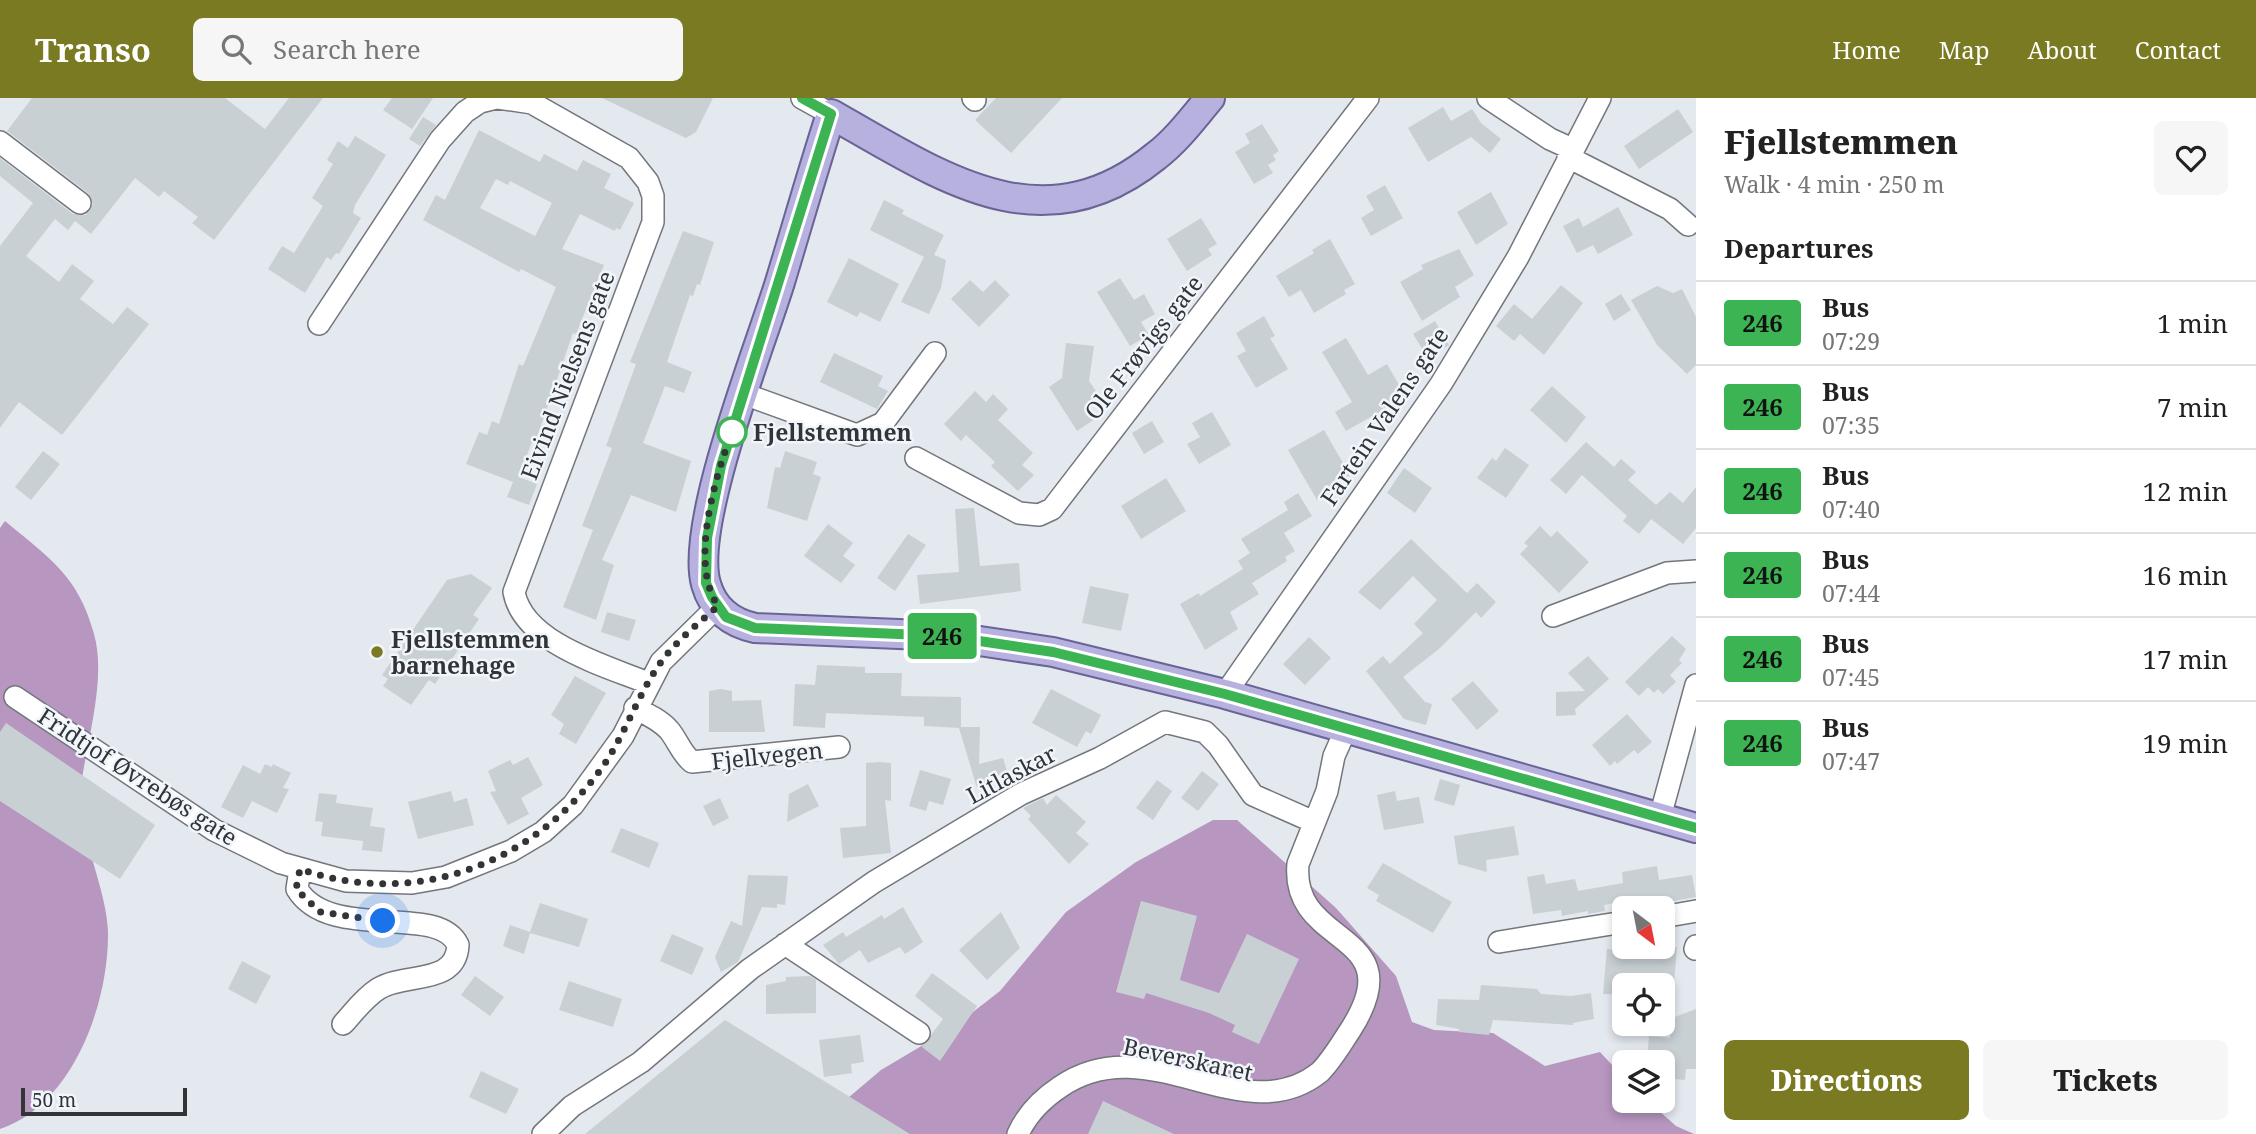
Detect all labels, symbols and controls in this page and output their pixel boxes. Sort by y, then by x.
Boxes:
search box [193,18,683,81]
text: Transo [35,27,151,72]
icon: search [217,30,255,68]
text: Search here [273,31,421,67]
text: Home [1832,33,1901,66]
text: Map [1939,33,1990,66]
text: About [2028,33,2097,66]
text: Contact [2135,33,2221,66]
text: Fjellstemmen [1724,119,1958,164]
button: heart [2154,121,2228,195]
text: Walk · 4 min · 250 m [1724,168,1944,200]
text: Departures [1724,230,1874,266]
street label: Eivind Nielsens gate [512,266,622,484]
street label: Ole Frøvigs gate [1076,268,1210,426]
text: Bus [1822,289,1869,325]
text: 1 min [2157,305,2228,341]
text: 246 [1742,306,1783,339]
street label: Fartein Valens gate [1312,321,1456,511]
text: 07:29 [1822,325,1880,357]
text: Bus [1822,373,1869,409]
text: 7 min [2157,389,2228,425]
text: 246 [1742,390,1783,423]
text: 07:35 [1822,409,1880,441]
place label: Fjellstemmen [753,416,912,448]
marker: Fjellstemmen [717,417,747,447]
text: Bus [1822,457,1869,493]
text: 12 min [2143,473,2228,509]
text: 246 [1742,474,1783,507]
text: 07:40 [1822,493,1880,525]
text: Bus [1822,541,1869,577]
text: 16 min [2143,557,2228,593]
text: 246 [1742,558,1783,591]
text: 07:44 [1822,577,1880,609]
line badge: 246 [902,613,982,659]
text: 246 [922,619,962,652]
place label: Fjellstemmen barnehage [391,623,550,681]
text: Bus [1822,625,1869,661]
text: 17 min [2143,641,2228,677]
text: 246 [1742,642,1783,675]
marker: Fjellstemmen barnehage [369,644,385,660]
text: 07:45 [1822,661,1880,693]
street label: Fridtjof Øvrebøs gate [32,700,244,852]
text: Bus [1822,709,1869,745]
text: 19 min [2143,725,2228,761]
text: 246 [1742,726,1783,759]
street label: Fjellvegen [710,733,825,777]
street label: Litlaskar [960,737,1062,811]
text: 07:47 [1822,745,1880,777]
north arrow [1612,896,1675,959]
map controls [1612,896,1675,1113]
your location [365,903,400,938]
button: locate [1612,973,1675,1036]
street label: Beverskaret [1120,1030,1256,1088]
button: Directions [1724,1040,1969,1120]
button: Tickets [1983,1040,2228,1120]
button: layers [1612,1050,1675,1113]
scale bar [21,1085,187,1117]
text: 50 m [32,1087,76,1113]

